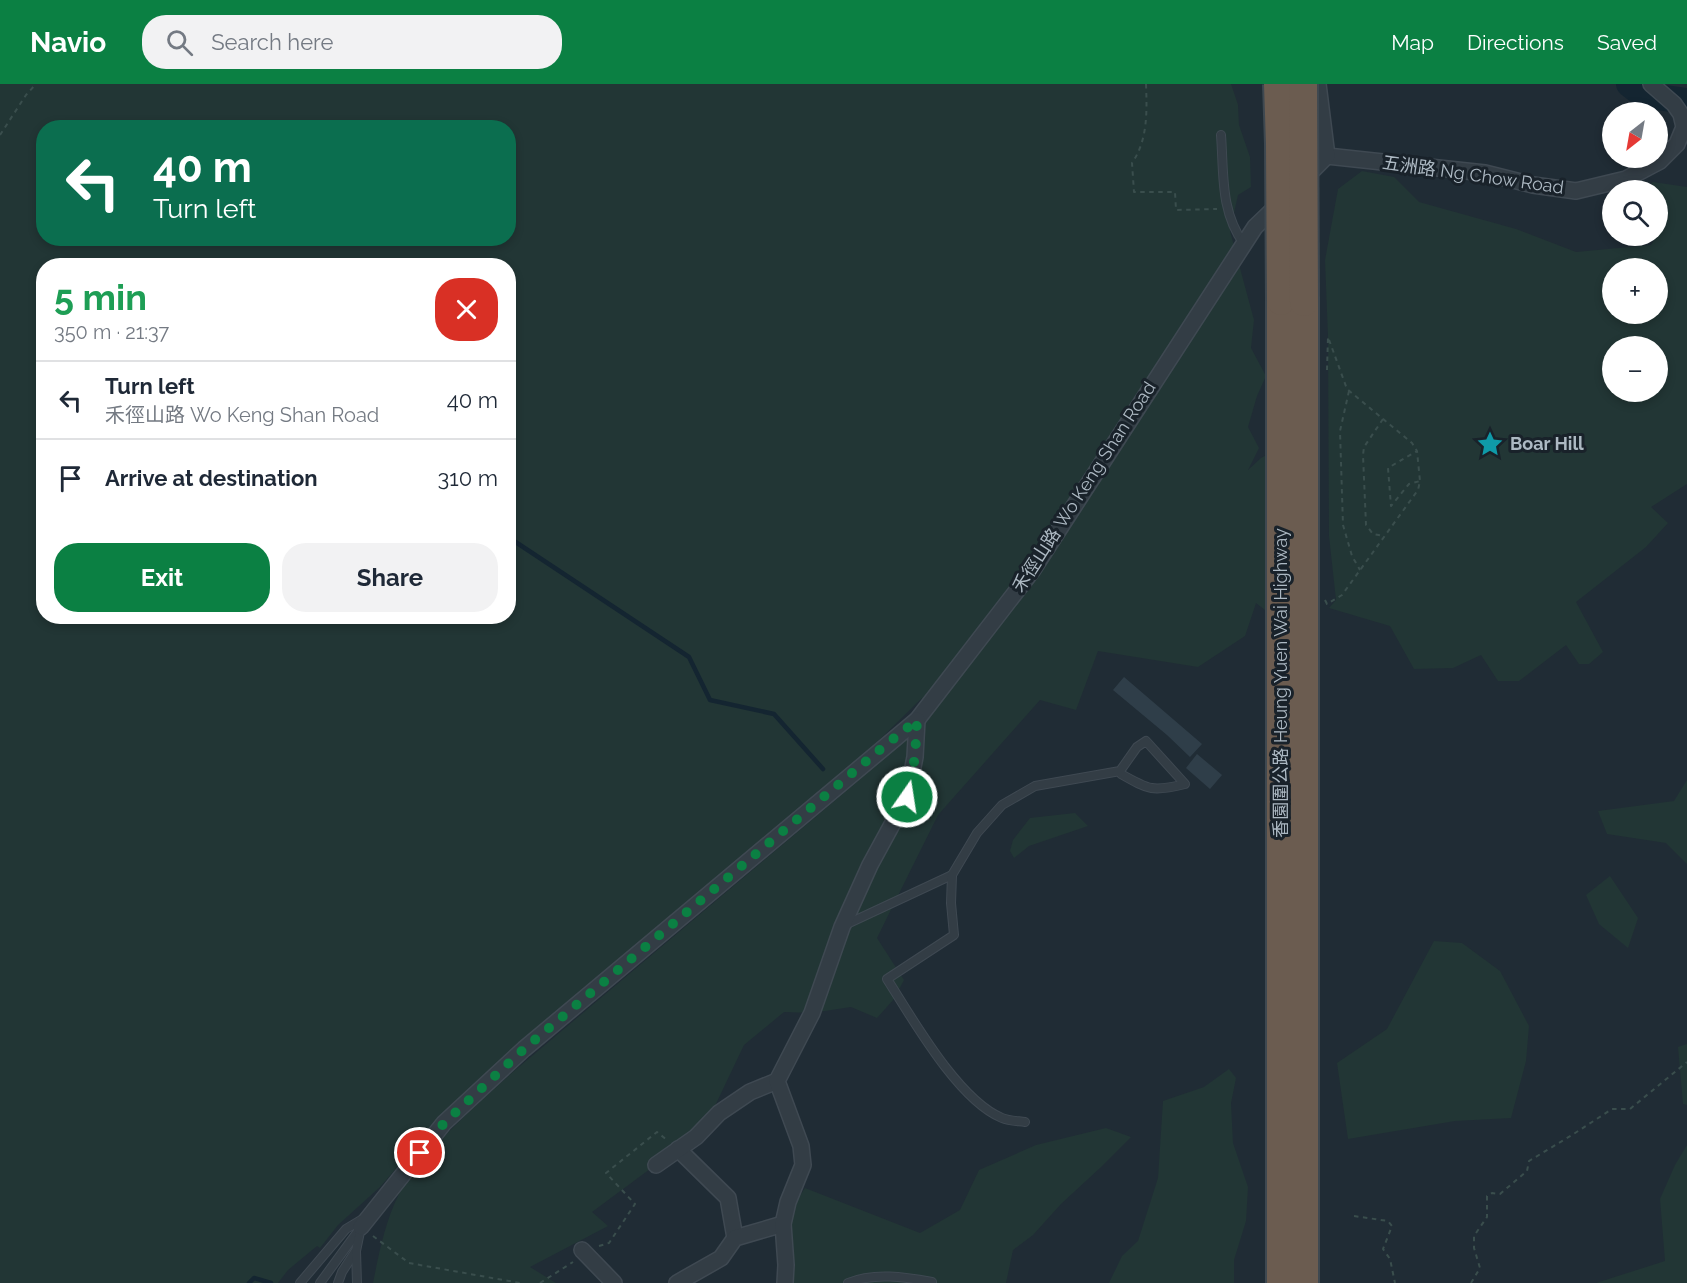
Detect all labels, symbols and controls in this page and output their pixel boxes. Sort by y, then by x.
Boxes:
search box [142,15,562,69]
text: Navio [30,26,106,59]
icon: search [163,26,196,59]
text: Search here [211,29,333,55]
text: Map [1391,30,1434,55]
text: Directions [1467,30,1564,55]
text: Saved [1597,30,1657,55]
north arrow [1602,102,1668,168]
map controls [1602,102,1668,402]
text: 40 m [153,143,252,192]
icon: left [54,144,132,222]
street label: 五洲路 Ng Chow Road [1381,151,1565,198]
button: search [1602,180,1668,246]
text: Turn left [153,193,256,224]
button: + [1602,258,1668,324]
text: 5 min [54,276,147,318]
button: close [435,278,498,341]
text: 350 m · 21:37 [54,320,169,344]
button: − [1602,336,1668,402]
text: Turn left [105,373,195,399]
street label: 禾徑山路 Wo Keng Shan Road [1008,378,1160,596]
icon: left [54,384,87,417]
text: 40 m [447,387,498,413]
text: 禾徑山路 Wo Keng Shan Road [105,403,379,427]
place icon: Boar Hill [1475,429,1505,459]
place label: Boar Hill [1510,433,1584,454]
icon: arrive [54,462,87,495]
text: Arrive at destination [105,465,318,491]
text: 310 m [438,465,498,491]
street label: 香園圍公路 Heung Yuen Wai Highway [1270,528,1291,838]
button: Exit [54,543,270,612]
button: Share [282,543,498,612]
position arrow [875,765,939,829]
pin [394,1127,445,1178]
icon: arrive [403,1136,436,1169]

